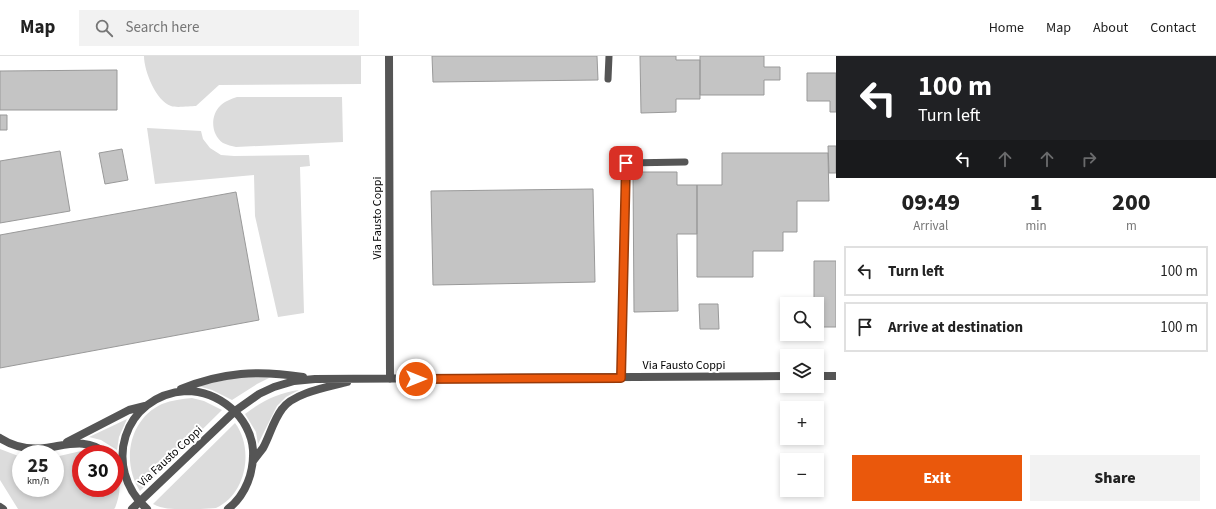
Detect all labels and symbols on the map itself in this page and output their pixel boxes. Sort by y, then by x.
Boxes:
pin [609,146,643,180]
street label: Via Fausto Coppi [369,177,386,259]
street label: Via Fausto Coppi [643,357,725,374]
position arrow [395,358,437,400]
street label: Via Fausto Coppi [134,422,206,491]
speed limit sign: 30 [72,445,124,497]

